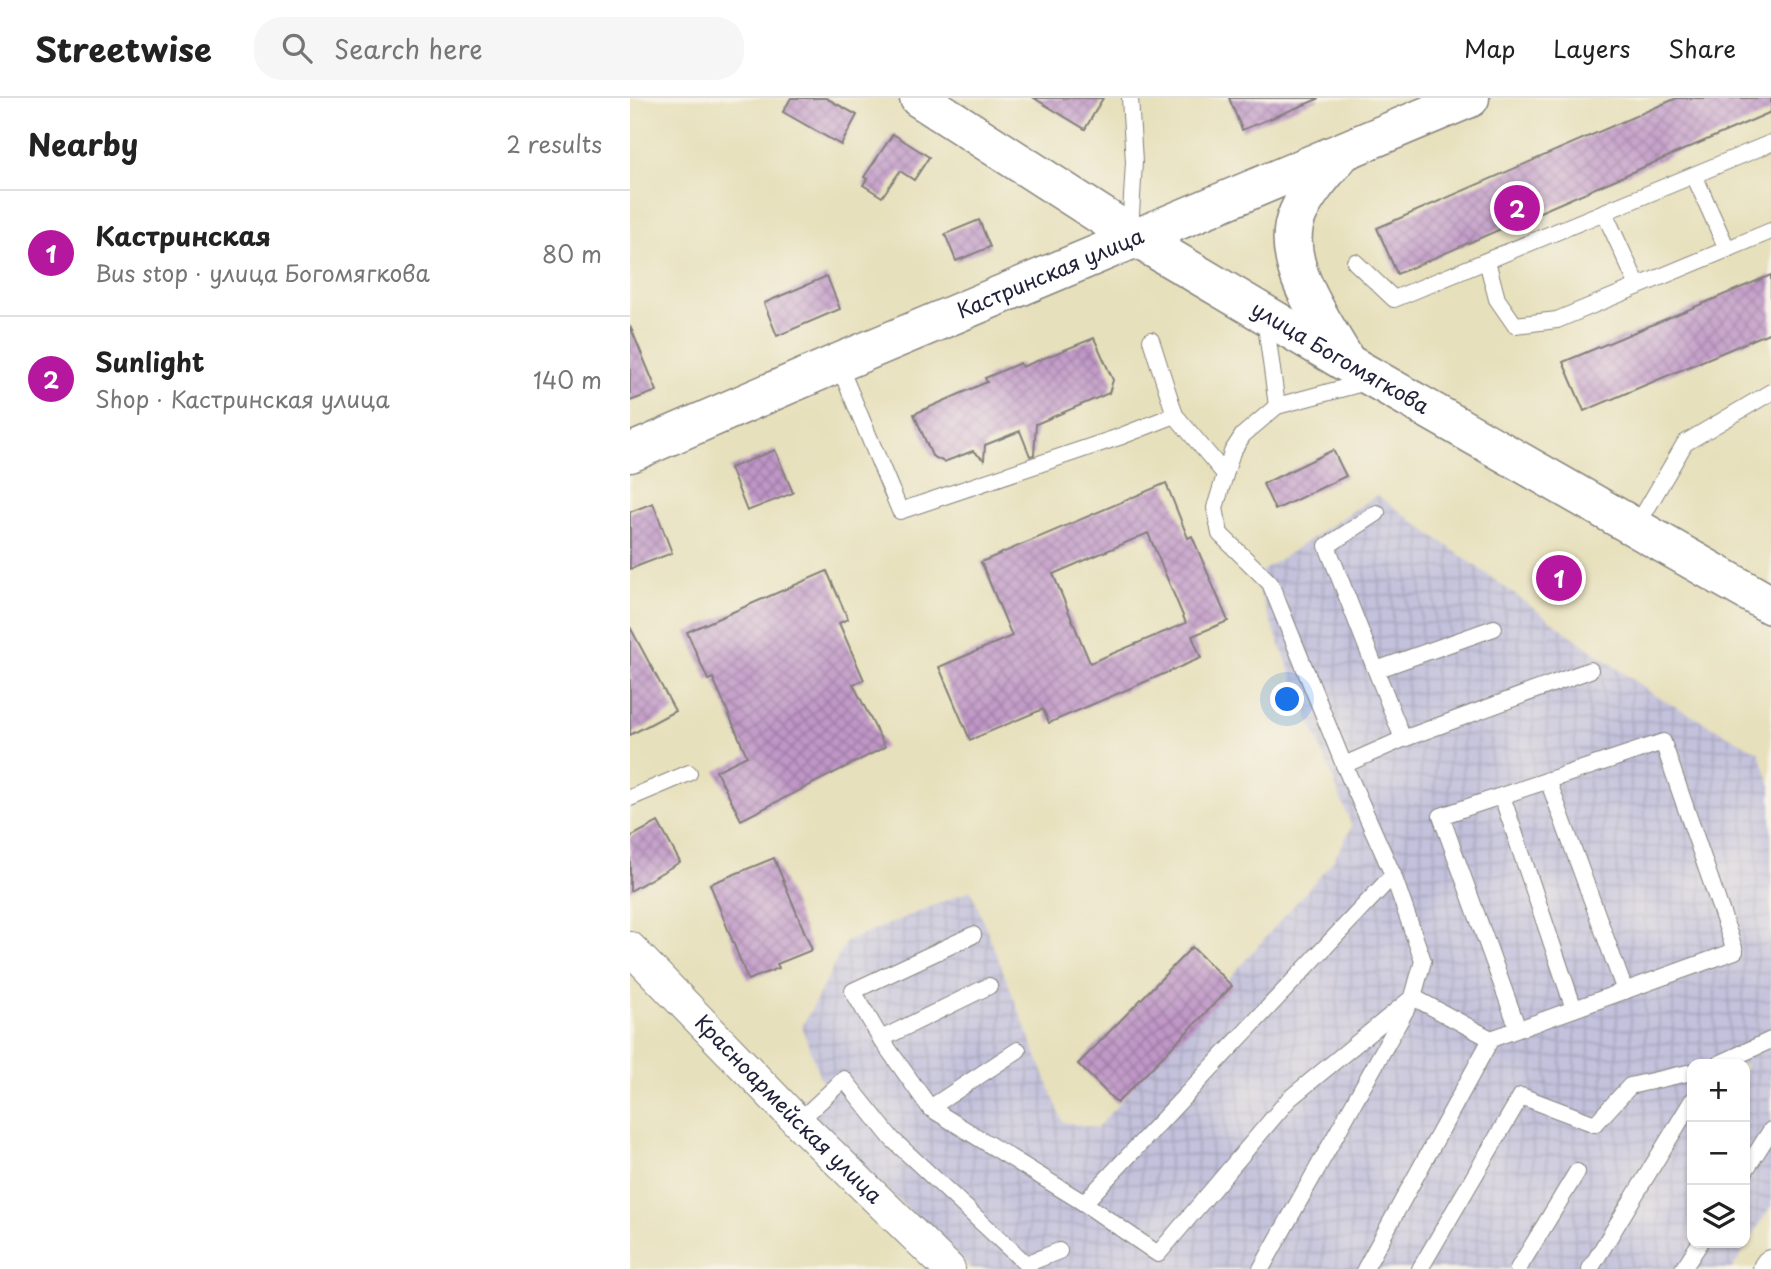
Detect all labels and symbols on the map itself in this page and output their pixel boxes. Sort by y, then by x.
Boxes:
pin: 2 [1494,182,1540,234]
street label: Кастринская улица [951,218,1149,326]
street label: улица Богомягкова [1246,292,1436,421]
pin: 1 [1536,552,1582,604]
your location [1270,682,1304,716]
street label: Красноармейская улица [688,1006,891,1210]

